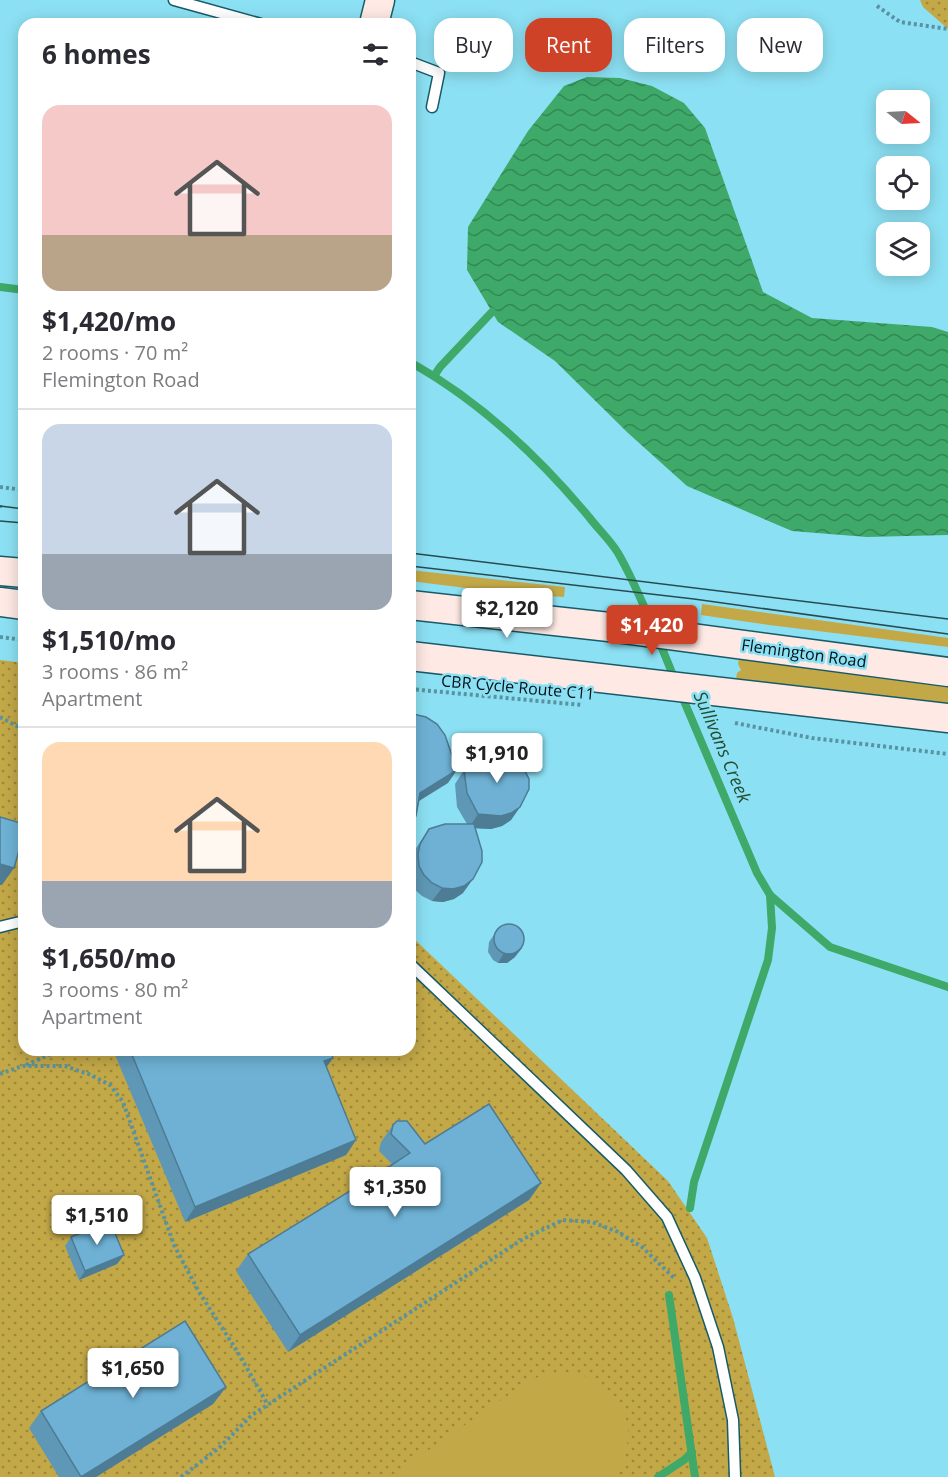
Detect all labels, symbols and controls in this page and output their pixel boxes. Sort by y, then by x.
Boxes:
chip: Buy [434,18,513,72]
chip: Rent [525,18,612,72]
chip: Filters [624,18,725,72]
chip: New [737,18,823,72]
text: 6 homes [42,36,151,72]
icon: filters [359,38,392,71]
north arrow [876,90,930,144]
map controls [876,90,930,276]
icon: home [163,144,271,252]
button: locate [876,156,930,210]
button: layers [876,222,930,276]
text: $1,420/mo [42,303,176,339]
text: 2 rooms · 70 m² [42,339,188,366]
text: Flemington Road [42,366,200,393]
icon: home [163,463,271,571]
pin: $2,120 [458,588,556,639]
text: $2,120 [476,594,538,621]
pin: $1,420 [603,605,701,656]
text: $1,420 [621,611,683,638]
text: $1,510/mo [42,622,176,658]
street label: Flemington Road [740,633,868,673]
text: 3 rooms · 86 m² [42,658,188,685]
street label: CBR Cycle Route C11 [440,669,596,705]
text: Apartment [42,685,142,712]
water label: Sullivans Creek [689,687,758,807]
pin: $1,910 [448,733,546,784]
text: $1,910 [466,739,528,766]
icon: home [163,781,271,889]
text: $1,650/mo [42,940,176,976]
text: 3 rooms · 80 m² [42,976,188,1003]
text: Apartment [42,1003,142,1030]
pin: $1,350 [346,1167,444,1218]
text: $1,350 [364,1173,426,1200]
pin: $1,510 [48,1195,146,1246]
text: $1,510 [66,1201,128,1228]
pin: $1,650 [84,1348,182,1399]
text: $1,650 [102,1354,164,1381]

